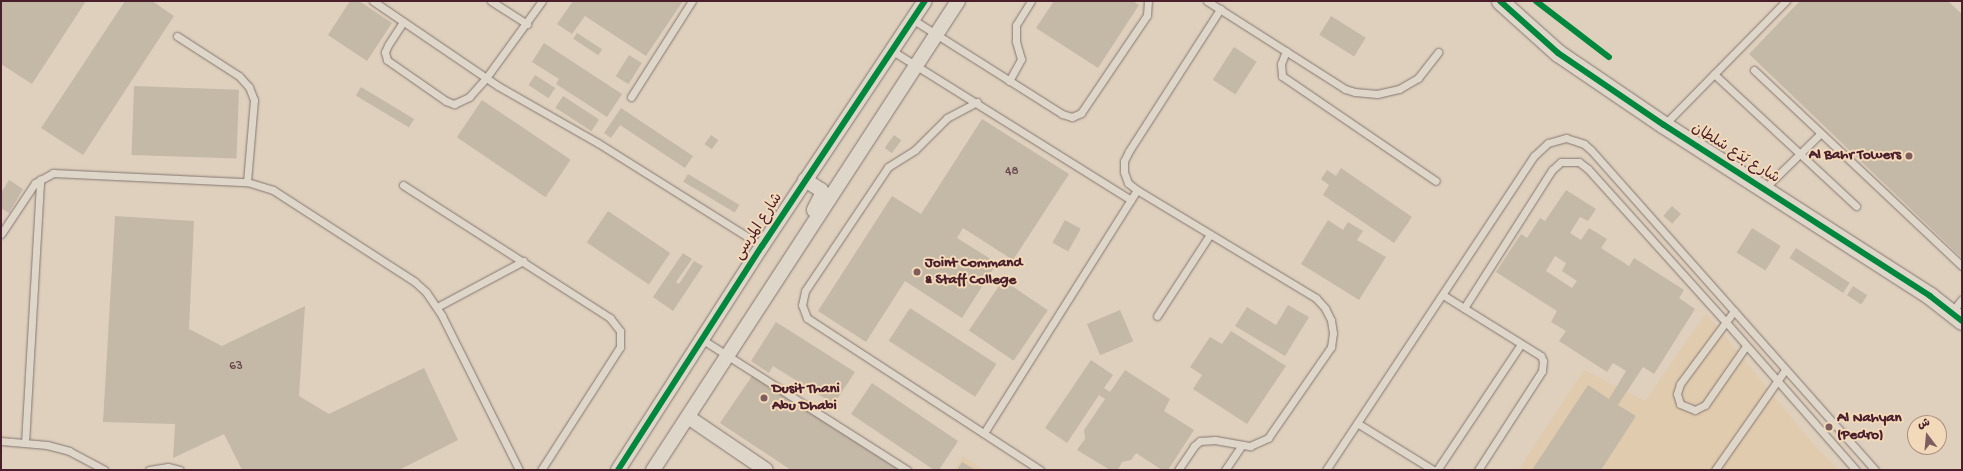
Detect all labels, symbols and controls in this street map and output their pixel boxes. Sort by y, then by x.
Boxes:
street label: شارع بَدَع سُلطان [1688,120,1782,188]
place label: Al Bahr Towers [1809,147,1901,165]
marker: Al Bahr Towers [1904,151,1914,161]
house number: 48 [1005,164,1019,180]
street label: شارع المرسى [731,190,787,264]
place label: Joint Command & Staff College [925,254,1022,289]
marker: Joint Command & Staff College [912,267,922,277]
house number: 63 [229,359,243,375]
place label: Dusit Thani Abu Dhabi [772,380,840,415]
marker: Dusit Thani Abu Dhabi [759,393,769,403]
place label: Al Nahyan (Pedro) [1837,409,1902,444]
north arrow [1907,415,1947,455]
text: ش [1916,417,1931,432]
marker: Al Nahyan (Pedro) [1824,422,1834,432]

